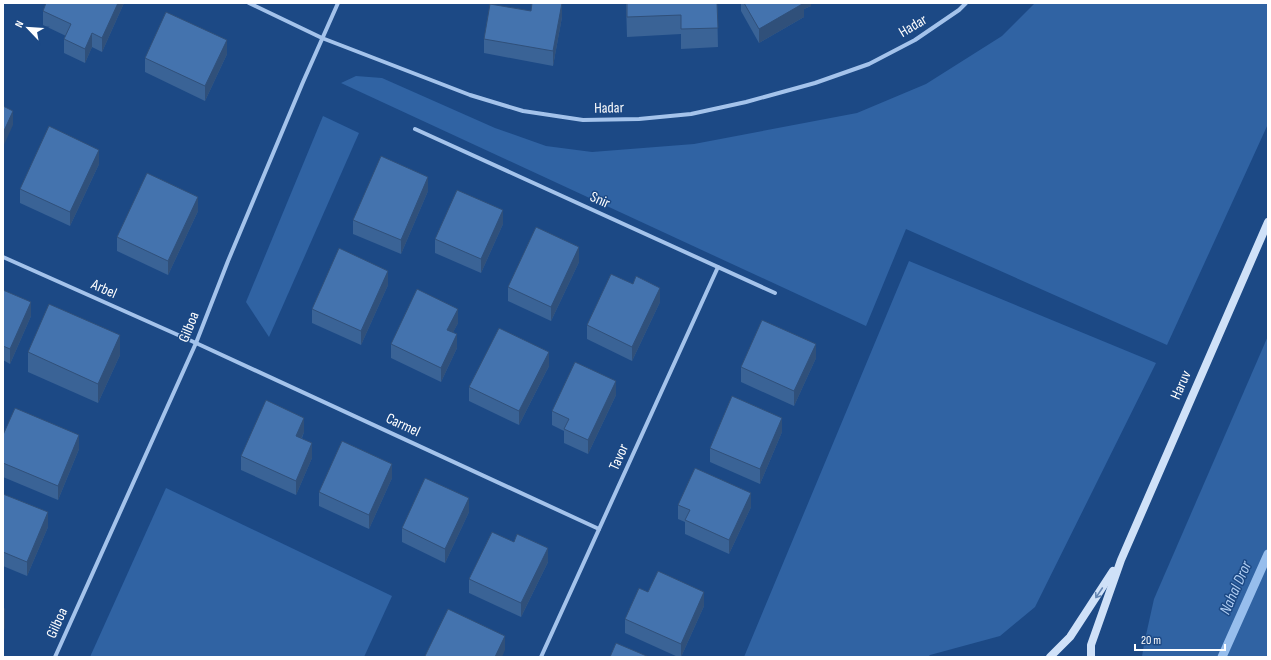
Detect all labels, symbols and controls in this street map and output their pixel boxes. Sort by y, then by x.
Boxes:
north arrow [8,8,48,48]
street label: Hadar [895,10,931,42]
text: N [12,18,27,29]
street label: Hadar [594,98,625,118]
street label: Snir [587,187,614,213]
street label: Arbel [87,275,120,303]
street label: Gilboa [174,309,204,345]
street label: Haruv [1166,367,1196,402]
street label: Carmel [383,409,423,441]
street label: Tavor [605,440,633,473]
water label: Nahal Dror [1216,558,1256,617]
one-way arrow [1095,587,1103,598]
street label: Gilboa [42,605,72,641]
scale bar [1135,626,1225,652]
text: 20 m [1141,633,1161,648]

